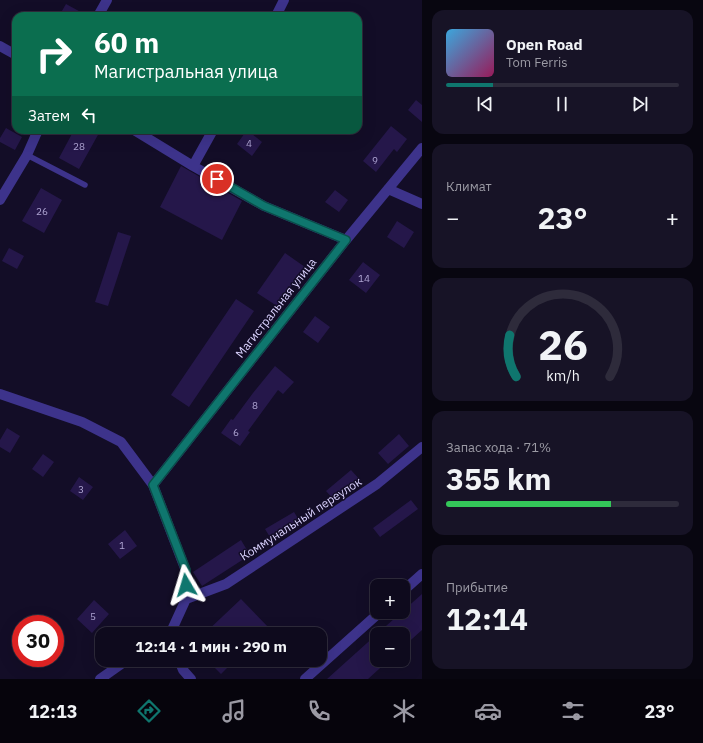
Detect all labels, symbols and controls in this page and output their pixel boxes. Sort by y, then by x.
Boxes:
text: 60 m [94,24,159,61]
icon: right [28,28,80,80]
text: Open Road [506,35,583,54]
text: Tom Ferris [506,54,568,71]
text: Магистральная улица [94,60,278,83]
icon: previous [474,93,496,115]
icon: pause [551,93,573,115]
icon: next [629,93,651,115]
icon: left [78,104,100,126]
text: Затем [28,106,70,125]
house number: 4 [246,137,252,150]
house number: 28 [73,140,85,153]
house number: 9 [372,154,378,167]
pin [200,162,234,196]
icon: arrive [206,168,228,190]
text: Климат [446,178,492,195]
text: 23° [537,198,588,237]
text: − [446,203,459,232]
text: + [666,203,679,232]
house number: 26 [36,205,48,218]
street label: Магистральная улица [232,254,320,361]
house number: 14 [358,272,370,285]
text: 26 [538,317,587,371]
text: km/h [546,366,579,385]
house number: 8 [252,399,258,412]
house number: 6 [233,426,239,439]
text: Запас хода · 71% [446,439,551,456]
text: 355 km [446,459,551,498]
street label: Коммунальный переулок [237,473,365,564]
house number: 3 [78,483,84,496]
house number: 1 [119,539,125,552]
position arrow [165,564,207,606]
map controls [370,579,410,667]
button: + [370,579,410,619]
text: Прибытие [446,579,508,596]
text: 12:14 [446,599,528,638]
house number: 5 [90,610,96,623]
speed limit sign: 30 [12,615,64,667]
button: − [370,627,410,667]
text: 12:14 · 1 мин · 290 m [135,637,287,656]
icon: directions [135,697,163,725]
icon: music [220,697,248,725]
icon: phone [305,697,333,725]
icon: climate [390,697,418,725]
icon: car [474,697,502,725]
icon: filters [559,697,587,725]
text: 12:13 [28,700,78,723]
text: 23° [644,700,674,723]

